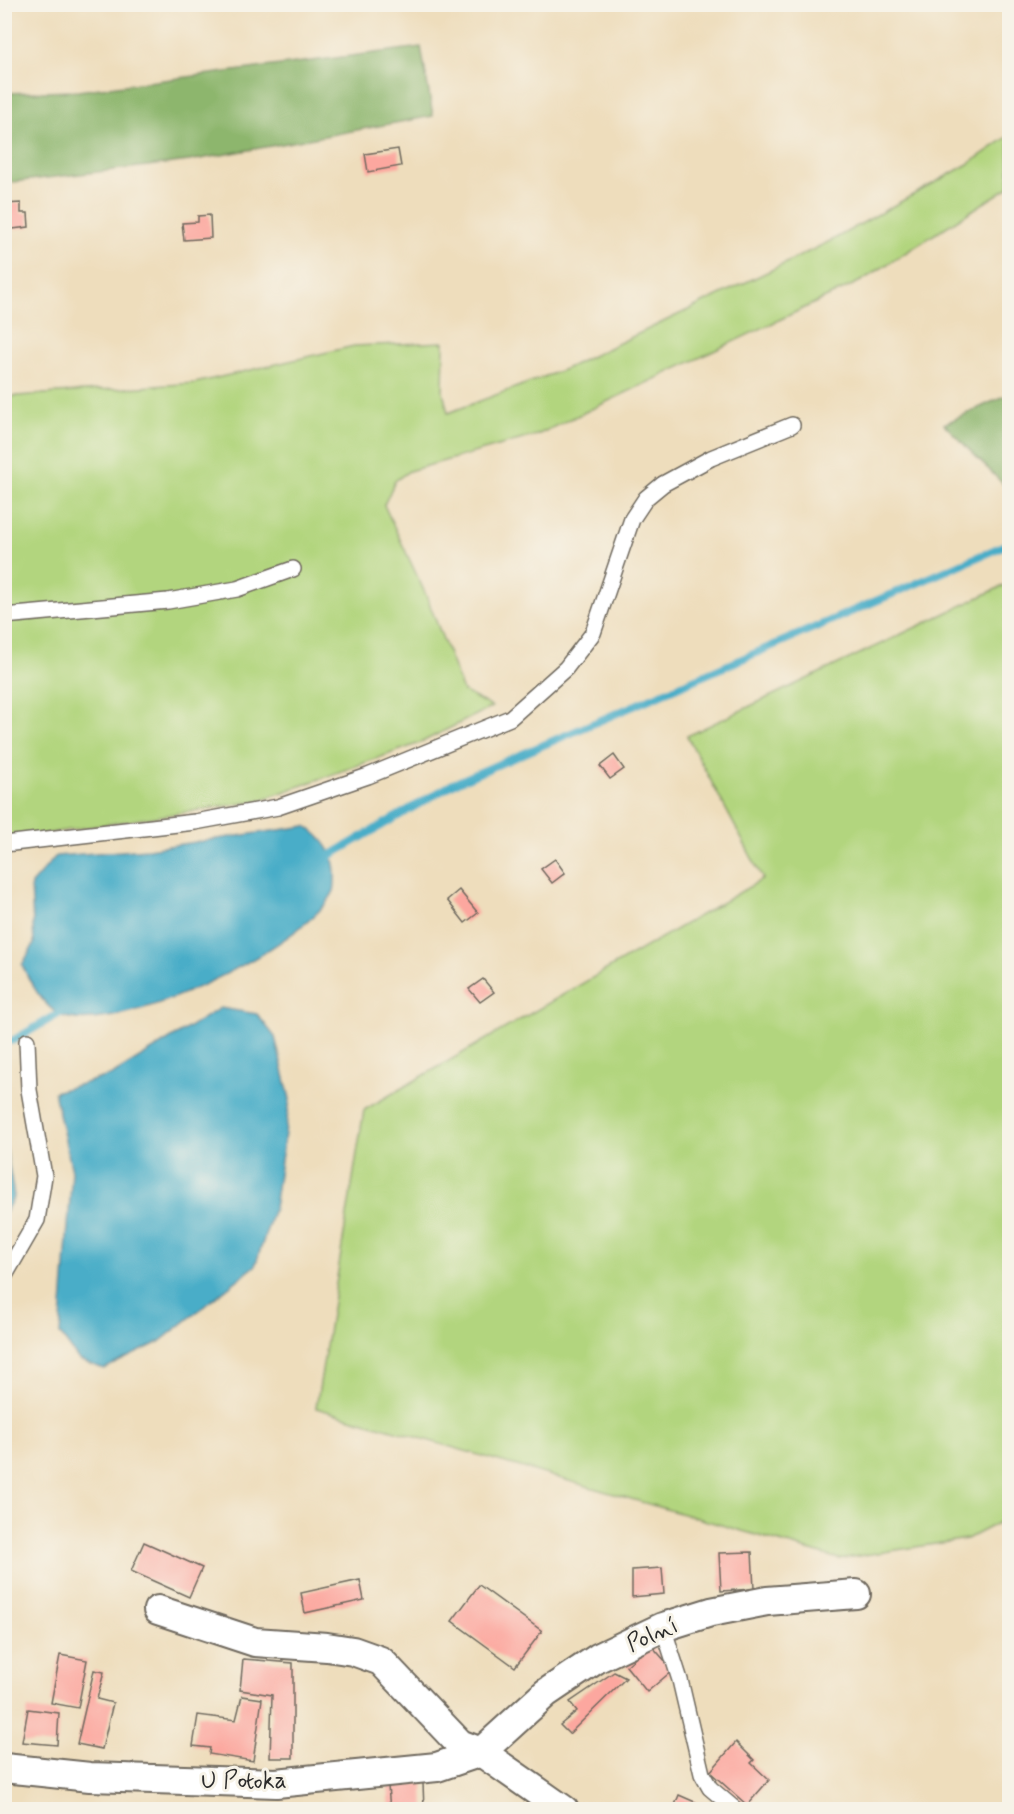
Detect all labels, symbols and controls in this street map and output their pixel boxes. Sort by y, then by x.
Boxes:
street label: Polní [622,1611,683,1660]
street label: U Potoka [201,1766,287,1797]

